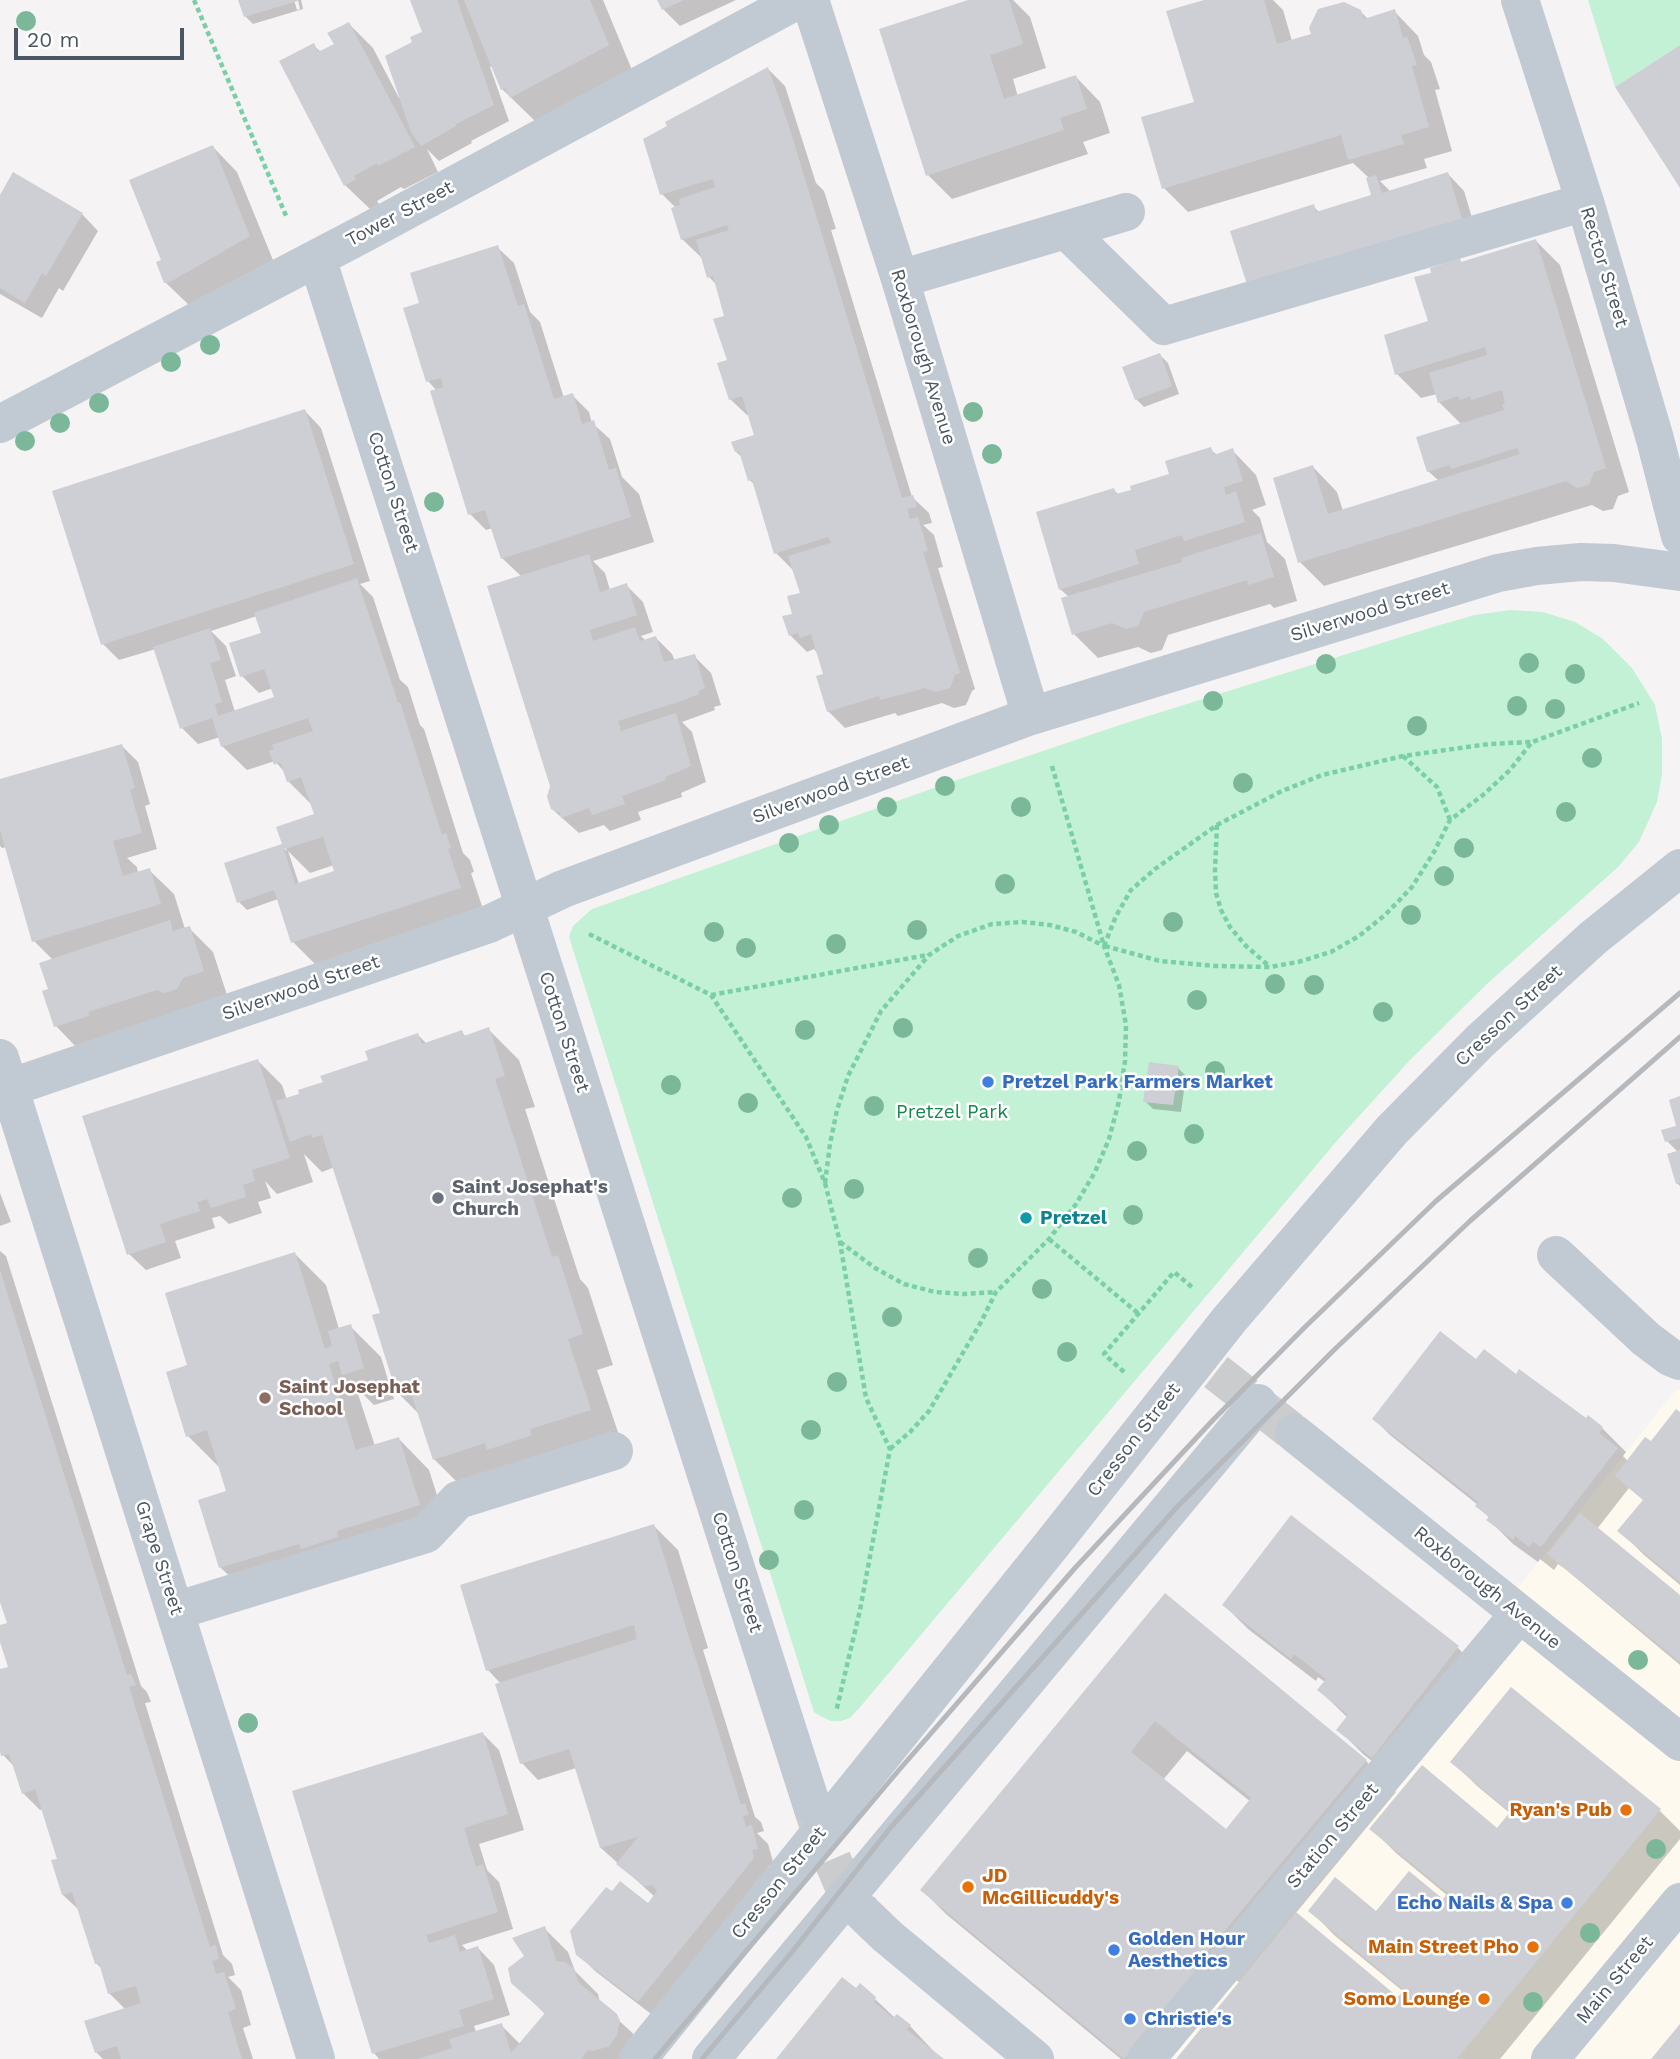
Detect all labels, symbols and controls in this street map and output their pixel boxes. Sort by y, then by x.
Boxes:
scale bar [18,14,187,58]
text: 20 m [27,27,79,52]
street label: Tower Street [342,176,458,252]
street label: Rector Street [1575,204,1633,330]
street label: Roxborough Avenue [885,266,961,448]
street label: Cotton Street [363,429,423,555]
street label: Silverwood Street [1288,577,1452,647]
street label: Silverwood Street [750,751,912,829]
street label: Silverwood Street [219,950,383,1026]
street label: Cresson Street [1451,961,1567,1071]
street label: Cotton Street [534,969,594,1095]
place label: Pretzel Park Farmers Market [1002,1071,1273,1093]
marker: Pretzel Park Farmers Market [980,1074,996,1090]
park label: Pretzel Park [896,1101,1008,1123]
place label: Saint Josephat's Church [452,1176,608,1220]
marker: Saint Josephat's Church [430,1190,446,1206]
place label: Pretzel [1040,1207,1107,1229]
marker: Pretzel [1018,1210,1034,1226]
place label: Saint Josephat School [279,1376,420,1420]
street label: Cresson Street [1082,1378,1186,1502]
marker: Saint Josephat School [257,1390,273,1406]
street label: Grape Street [130,1498,188,1618]
street label: Cotton Street [707,1509,767,1635]
street label: Roxborough Avenue [1409,1522,1565,1654]
street label: Station Street [1282,1779,1384,1893]
place label: Ryan's Pub [1510,1799,1612,1821]
marker: Ryan's Pub [1618,1802,1634,1818]
street label: Cresson Street [727,1822,831,1944]
place label: JD McGillicuddy's [982,1865,1119,1909]
marker: JD McGillicuddy's [960,1879,976,1895]
place label: Echo Nails & Spa [1397,1892,1553,1914]
marker: Echo Nails & Spa [1559,1895,1575,1911]
place label: Golden Hour Aesthetics [1128,1928,1245,1972]
street label: Main Street [1572,1932,1658,2028]
place label: Main Street Pho [1368,1936,1519,1958]
marker: Main Street Pho [1525,1939,1541,1955]
marker: Golden Hour Aesthetics [1106,1942,1122,1958]
place label: Somo Lounge [1344,1988,1470,2010]
marker: Somo Lounge [1476,1991,1492,2007]
place label: Christie's [1144,2008,1232,2030]
marker: Christie's [1122,2011,1138,2027]

